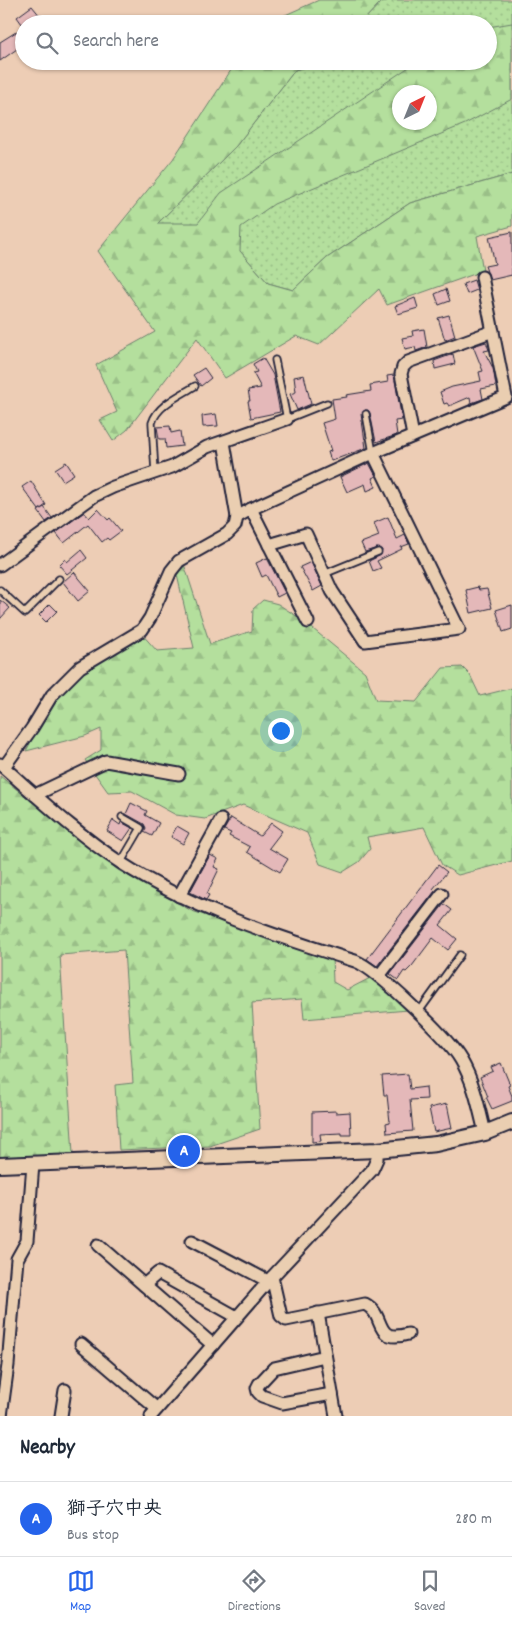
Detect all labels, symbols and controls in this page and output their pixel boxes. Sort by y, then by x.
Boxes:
search box [15,15,497,70]
icon: search [33,29,61,57]
text: Search here [73,29,159,56]
north arrow [392,85,437,130]
your location [268,718,294,744]
pin: A [168,1132,200,1170]
text: Nearby [20,1434,75,1464]
text: 獅子穴中央 [67,1497,162,1524]
text: A [32,1508,40,1531]
text: 280 m [455,1508,492,1531]
text: Bus stop [67,1524,119,1547]
tab: Map [67,1567,95,1617]
tab: Directions [228,1567,281,1617]
tab: Saved [414,1567,445,1617]

